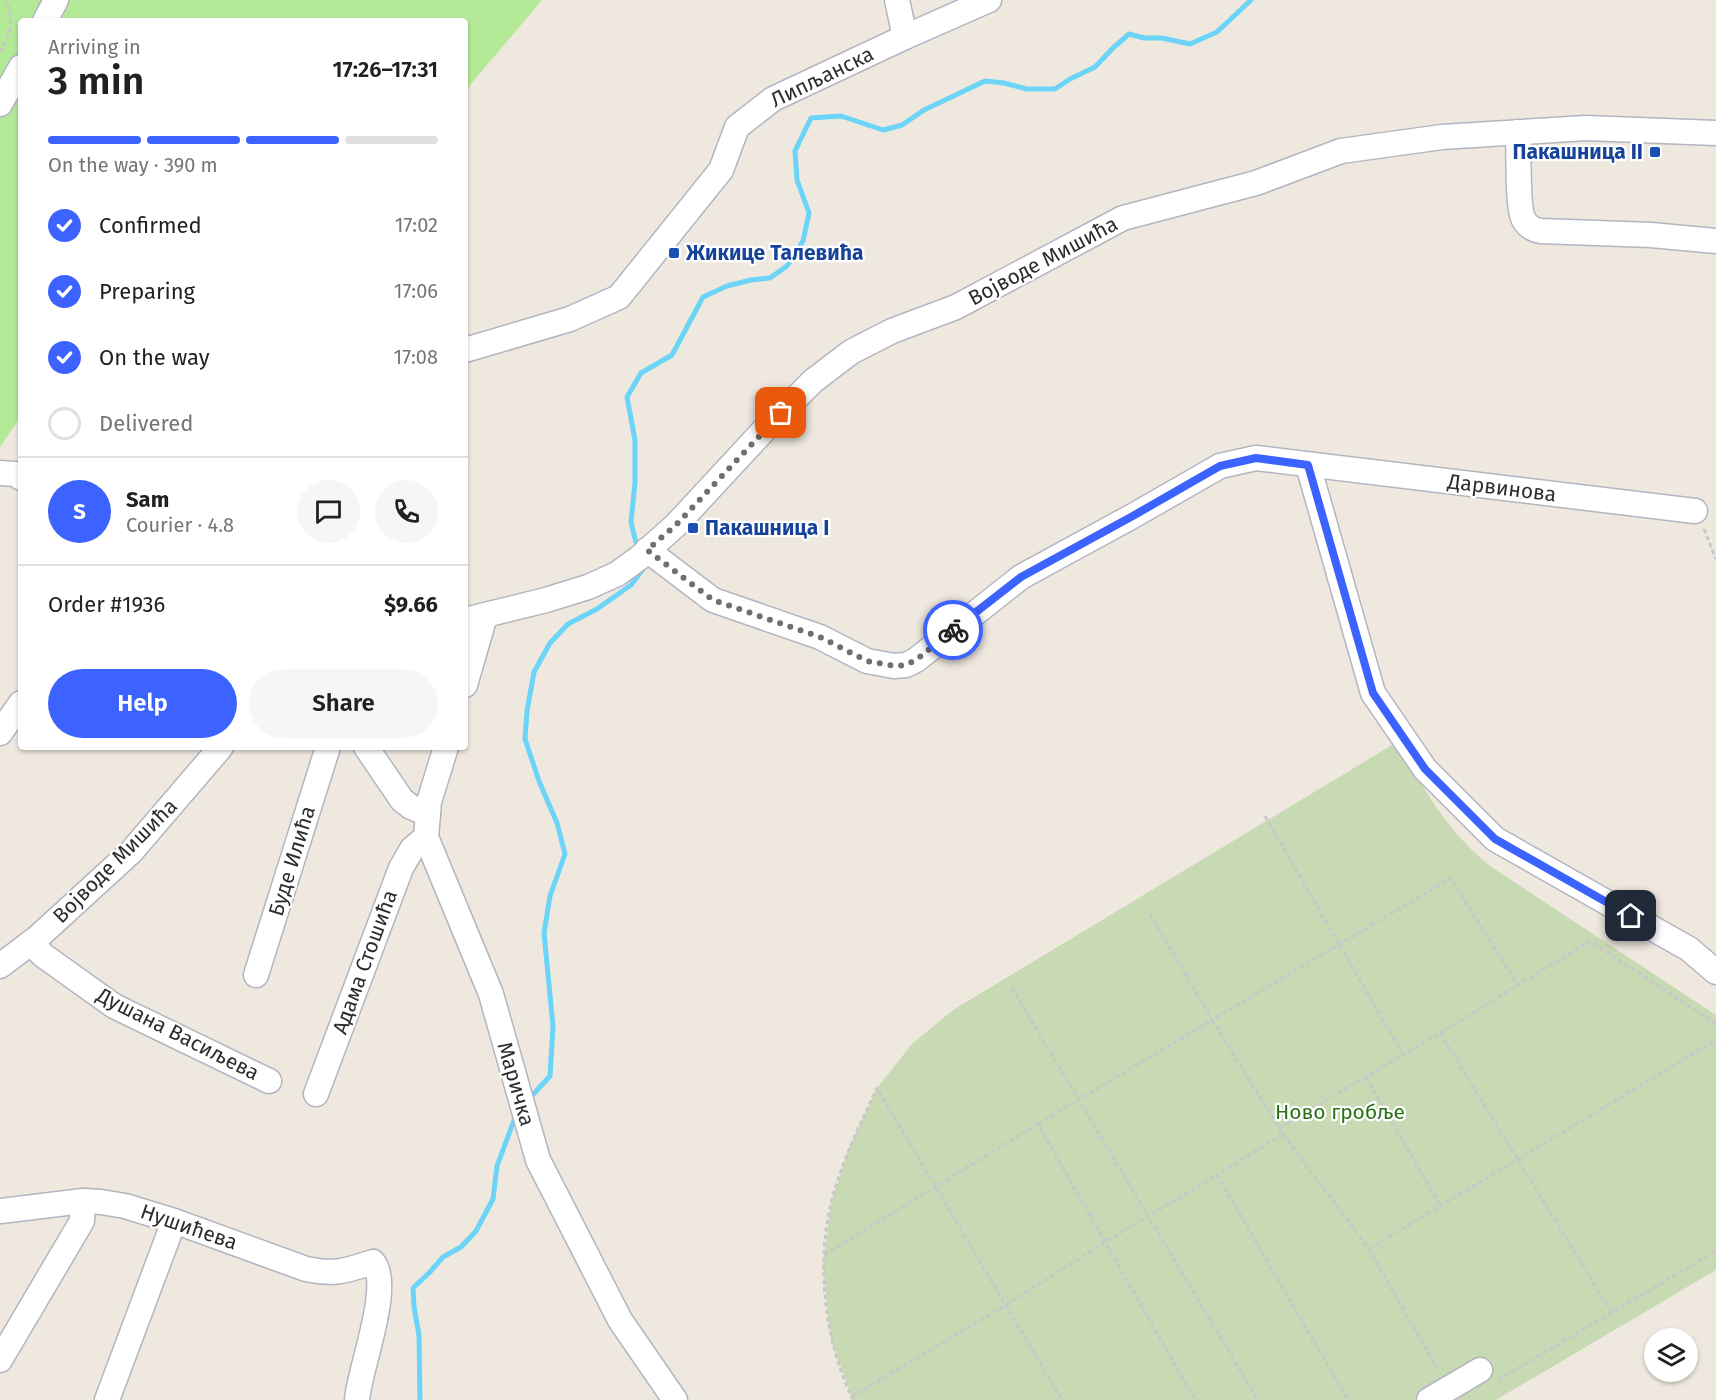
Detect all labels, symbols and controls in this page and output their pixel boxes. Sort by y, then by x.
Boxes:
text: Arriving in [48,35,141,59]
street label: Липљанска [766,41,878,113]
text: 17:26–17:31 [332,56,438,83]
text: 3 min [48,58,144,104]
place label: Пакашница II [1512,139,1643,165]
marker: Пакашница II [1648,145,1662,159]
text: On the way · 390 m [48,153,218,177]
icon: check [48,209,81,242]
street label: Војводе Мишића [964,211,1122,311]
text: Confirmed [99,212,202,239]
text: 17:02 [395,213,438,237]
place label: Жикице Талевића [685,240,863,266]
marker: Жикице Талевића [667,246,681,260]
icon: check [48,275,81,308]
text: Preparing [99,278,195,305]
text: 17:06 [394,279,438,303]
icon: check [48,341,81,374]
text: On the way [99,344,210,371]
text: 17:08 [393,345,438,369]
pin [755,387,806,438]
icon: bag [764,396,797,429]
text: Delivered [99,410,194,437]
street label: Дарвинова [1445,468,1558,508]
button: chat [297,480,360,543]
button: phone [375,480,438,543]
text: Sam [126,486,169,513]
text: S [73,498,86,525]
text: Courier · 4.8 [126,513,234,537]
place label: Пакашница I [705,515,829,541]
marker: Пакашница I [686,521,700,535]
text: Order #1936 [48,591,165,618]
text: $9.66 [384,591,438,618]
courier [923,600,983,660]
icon: bike [937,614,970,647]
button: Help [48,669,237,738]
button: Share [249,669,438,738]
street label: Војводе Мишића [47,793,183,929]
street label: Буде Илића [263,803,321,919]
street label: Адама Стошића [327,886,403,1038]
pin [1605,890,1656,941]
icon: home [1614,899,1647,932]
street label: Душана Васиљева [92,981,264,1086]
street label: Маричка [492,1039,540,1129]
park label: Ново гробље [1275,1099,1405,1125]
street label: Нушићева [137,1198,241,1256]
map controls [1644,1328,1698,1382]
button: layers [1644,1328,1698,1382]

